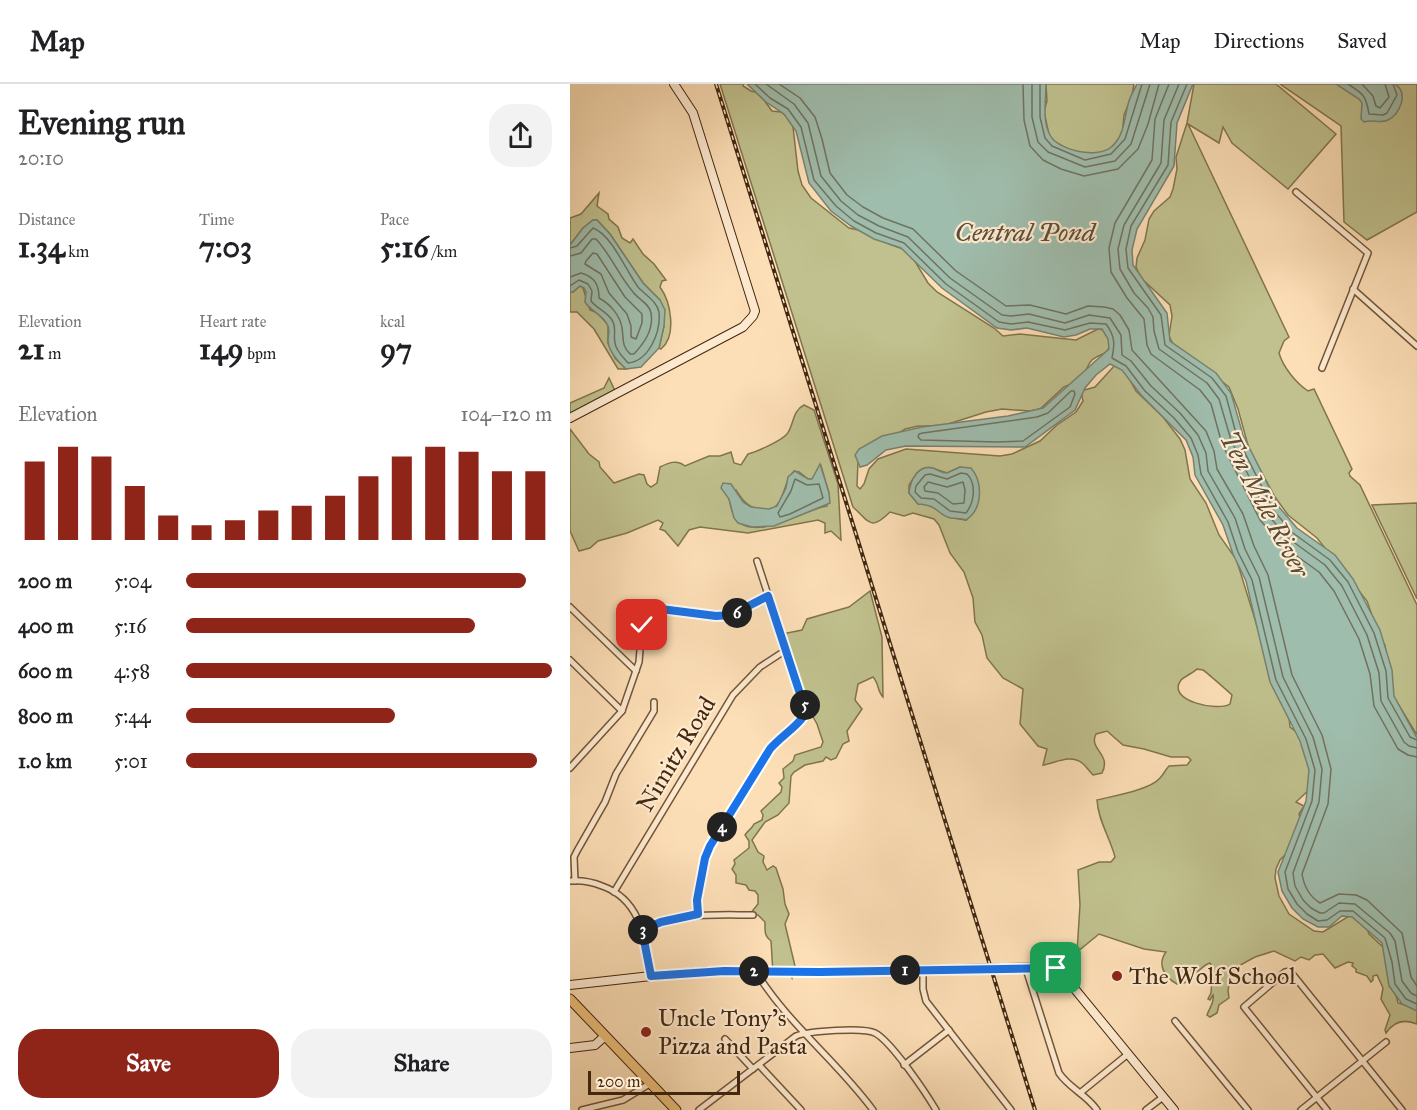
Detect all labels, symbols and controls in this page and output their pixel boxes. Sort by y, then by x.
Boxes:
text: Map [30,24,85,59]
text: Map [1140,28,1181,54]
text: Directions [1214,28,1304,54]
text: Saved [1337,28,1387,54]
text: Evening run [18,103,185,143]
button: share [489,104,552,167]
text: 20:10 [18,146,64,170]
text: Distance [18,210,75,229]
text: Time [199,210,234,229]
text: Pace [380,210,409,229]
water label: Central Pond [955,216,1097,248]
text: 1.34 [18,229,65,265]
text: 7:03 [199,229,252,265]
text: 5:16 [380,229,429,265]
text: km [65,242,89,261]
text: /km [429,242,457,261]
text: Elevation [18,312,82,331]
text: Heart rate [199,312,266,331]
text: kcal [380,312,405,331]
text: 21 [18,331,45,367]
text: 149 [199,331,244,367]
text: 97 [380,331,412,367]
text: m [45,344,62,363]
text: bpm [244,344,276,363]
text: Elevation [18,402,97,426]
text: 104–120 m [460,402,552,426]
water label: Ten Mile River [1213,425,1317,584]
text: 200 m [18,569,72,593]
text: 5:04 [114,569,151,593]
pin: 6 [722,598,752,628]
pin [616,599,667,650]
text: 6 [733,603,741,622]
icon: check [625,608,658,641]
text: 400 m [18,614,74,638]
text: 5:16 [114,614,146,638]
text: 600 m [18,659,73,683]
text: 4:58 [114,659,150,683]
pin: 5 [790,690,820,720]
street label: Nimitz Road [630,691,722,817]
text: 5 [801,695,809,714]
text: 800 m [18,704,73,728]
text: 5:44 [114,704,151,728]
text: 1.0 km [18,749,72,773]
text: 5:01 [114,749,148,773]
pin: 4 [707,812,737,842]
text: 4 [718,817,726,836]
pin: 3 [628,915,658,945]
text: 3 [640,920,646,939]
pin [1030,942,1081,993]
icon: arrive [1039,951,1072,984]
pin: 1 [890,955,920,985]
pin: 2 [739,956,769,986]
text: 1 [902,960,908,979]
text: 2 [750,961,758,980]
place label: The Wolf School [1129,961,1296,991]
marker: The Wolf School [1110,969,1124,983]
place label: Uncle Tony's Pizza and Pasta [658,1003,808,1061]
marker: Uncle Tony's Pizza and Pasta [639,1025,653,1039]
button: Save [18,1029,279,1098]
button: Share [291,1029,552,1098]
scale bar [588,1068,740,1096]
text: 200 m [597,1072,640,1091]

